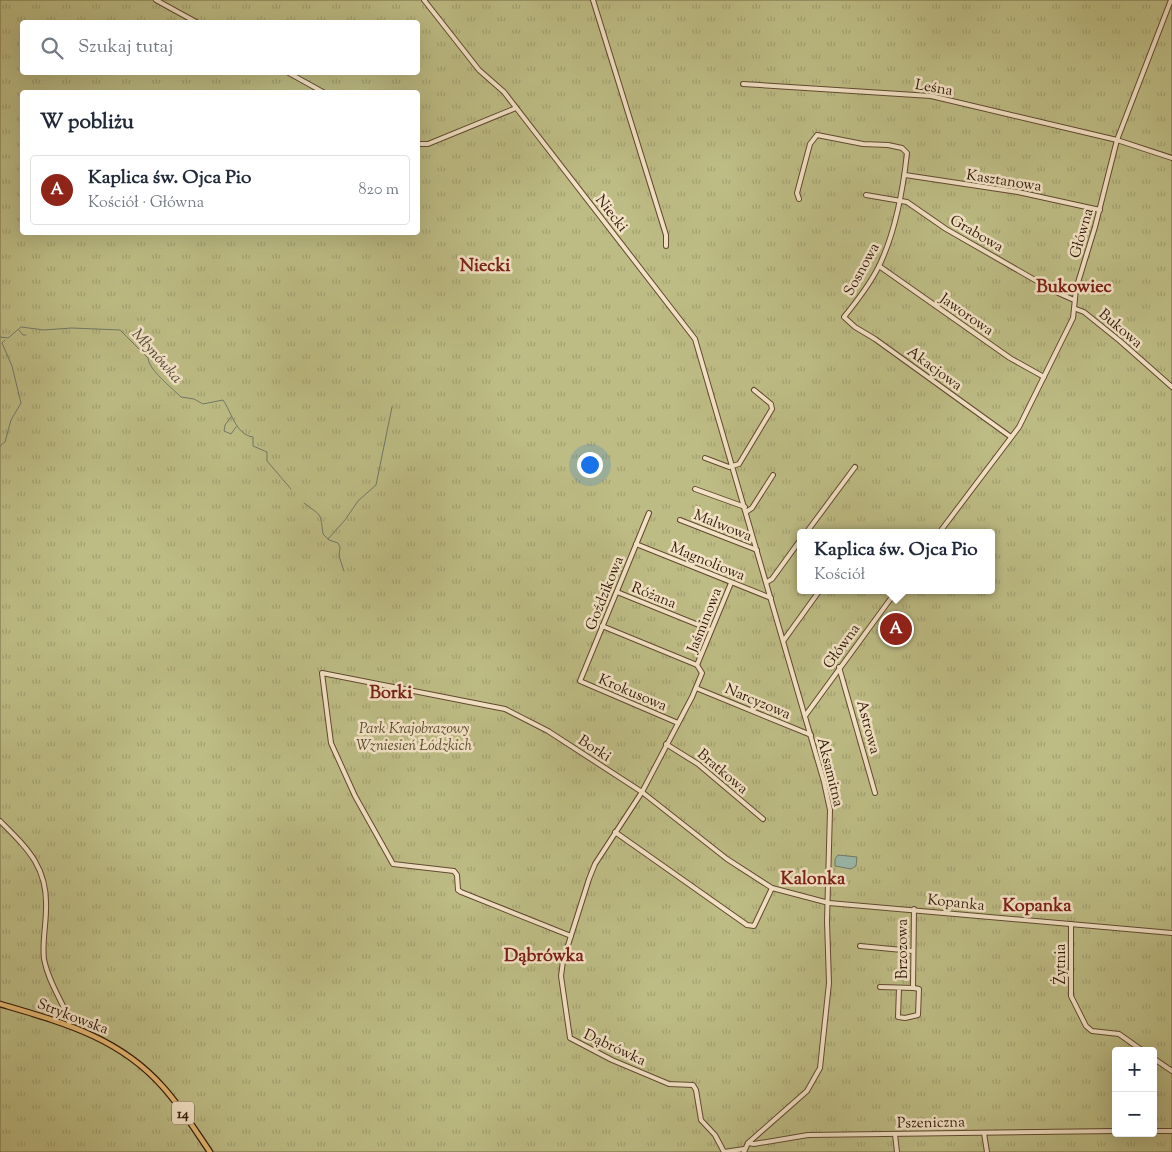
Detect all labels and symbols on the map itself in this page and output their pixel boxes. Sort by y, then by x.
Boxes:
street label: Leśna [913,75,954,102]
street label: Kasztanowa [965,165,1043,198]
street label: Niecki [590,191,632,237]
street label: Główna [1065,206,1100,261]
street label: Grabowa [946,211,1007,258]
street label: Sosnowa [839,239,886,300]
district label: Niecki [460,254,511,280]
district label: Bukowiec [1036,275,1113,301]
street label: Jaworowa [934,288,997,342]
street label: Bukowa [1093,304,1147,354]
water label: Młynówka [125,324,187,389]
street label: Akacjowa [902,342,966,397]
your location [577,452,603,478]
street label: Malwowa [690,505,755,548]
street label: Magnoliowa [667,538,748,587]
street label: Goździkowa [581,553,630,634]
street label: Różana [628,578,679,615]
street label: Jaśminowa [682,585,728,657]
pin: A [880,610,912,648]
street label: Główna [819,620,866,674]
street label: Krokusowa [595,670,670,717]
street label: Narcyzowa [721,679,794,726]
district label: Borki [370,681,413,707]
street label: Astrowa [850,698,885,757]
park label: Park Krajobrazowy Wzniesień Łódzkich [356,719,473,757]
street label: Borki [574,731,615,768]
street label: Aksamitna [811,736,848,809]
street label: Bratkowa [692,745,752,800]
district label: Kalonka [781,867,846,893]
street label: Kopanka [926,890,986,917]
district label: Kopanka [1003,894,1072,920]
street label: Brzozowa [893,919,914,979]
street label: Żytnia [1050,943,1072,984]
district label: Dąbrówka [504,944,585,970]
street label: Strykowska [34,994,111,1041]
street label: Dąbrówka [580,1025,649,1072]
road number: 14 [172,1102,194,1124]
street label: Pszeniczna [897,1112,965,1135]

